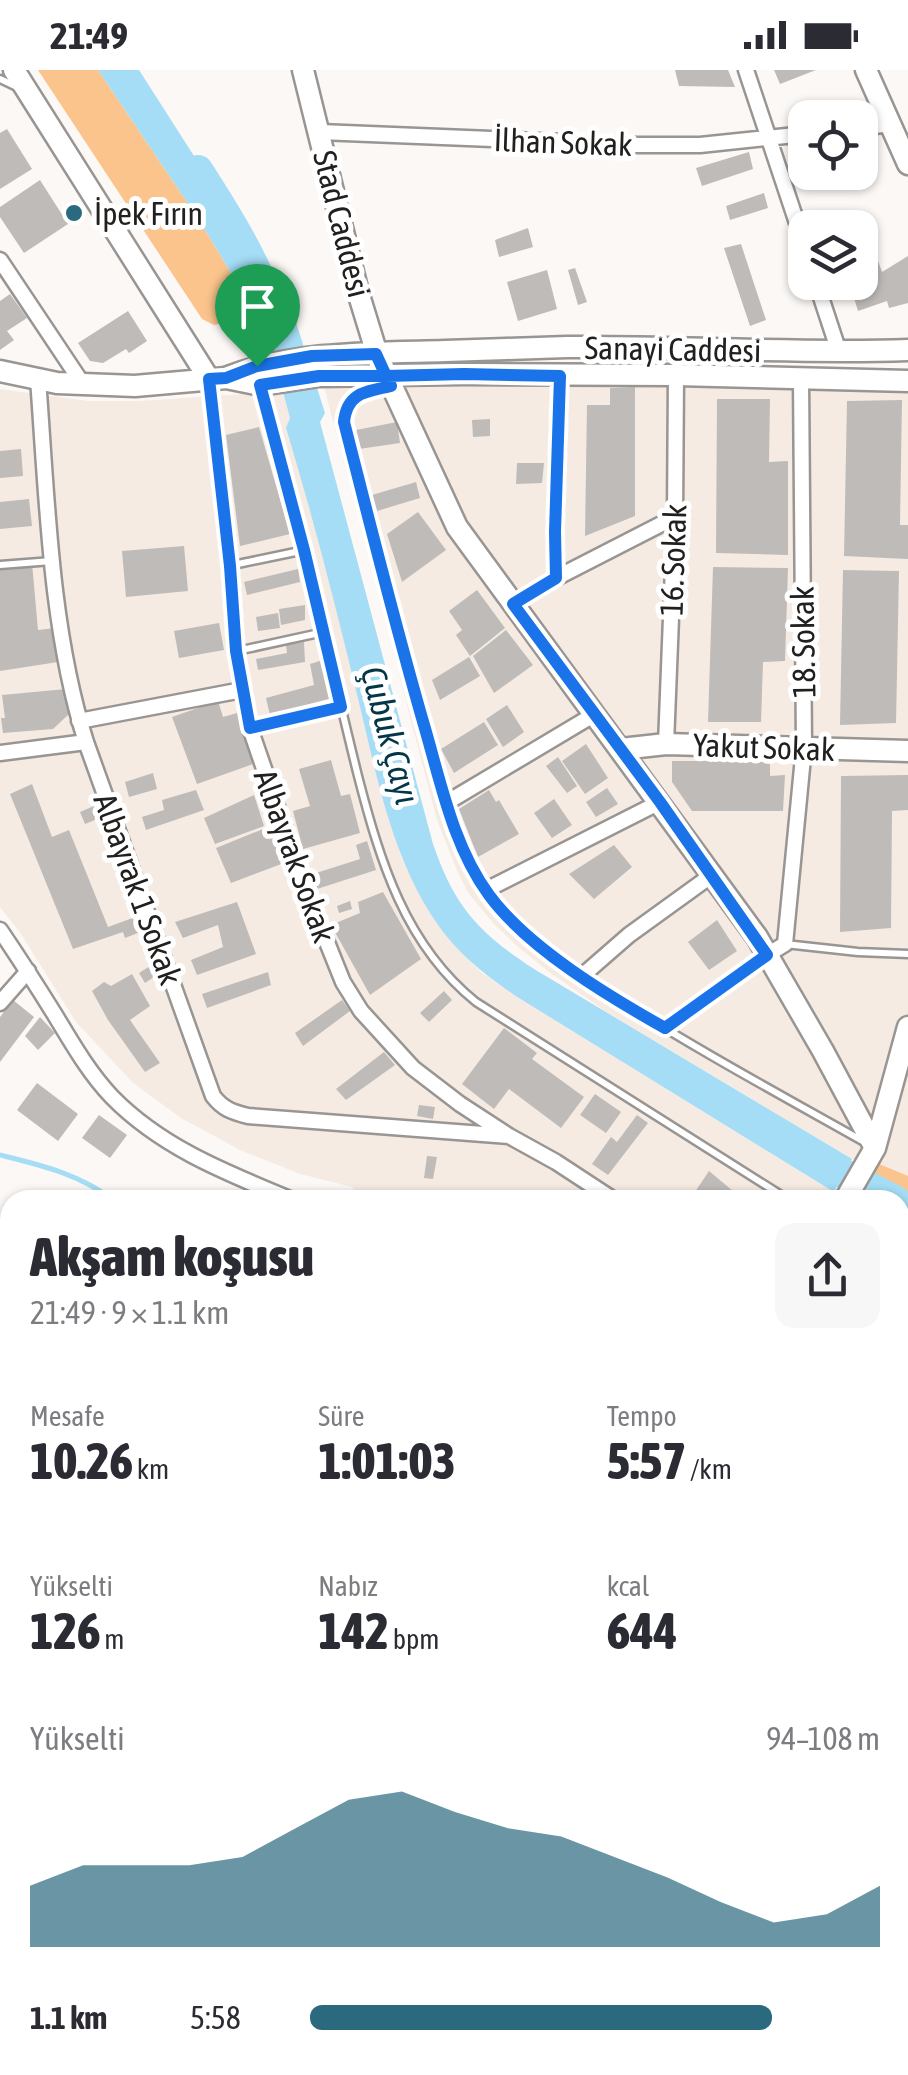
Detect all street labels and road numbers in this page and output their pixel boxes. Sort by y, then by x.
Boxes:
street label: İlhan Sokak [493,121,633,163]
street label: Stad Caddesi [306,147,378,301]
street label: Sanayi Caddesi [584,329,762,369]
street label: 16. Sokak [653,504,693,616]
street label: 18. Sokak [784,586,822,698]
street label: Yakut Sokak [692,726,836,768]
street label: Albayrak Sokak [247,765,343,947]
street label: Albayrak 1 Sokak [86,788,190,990]

